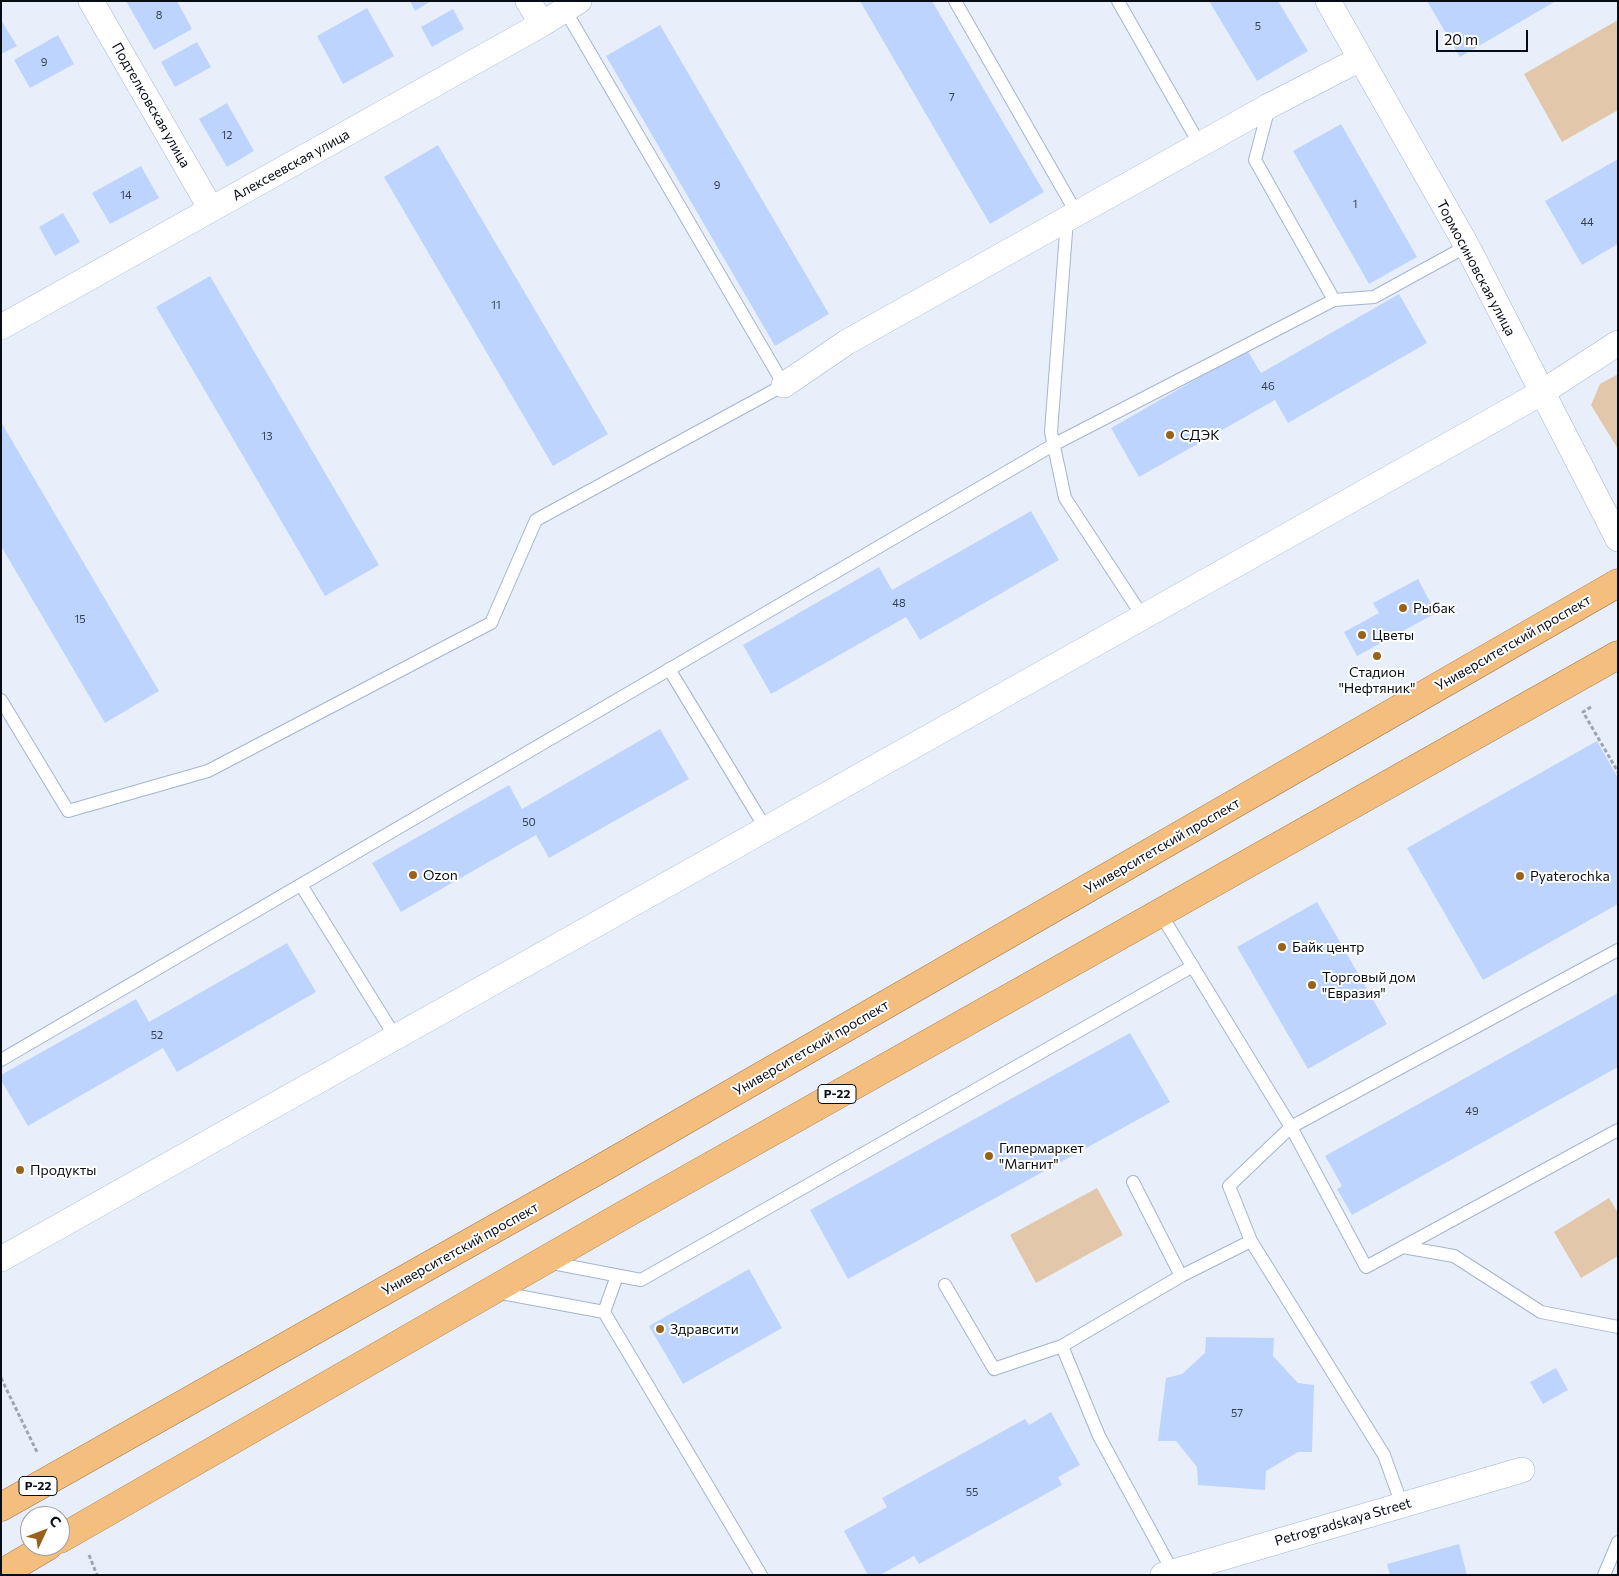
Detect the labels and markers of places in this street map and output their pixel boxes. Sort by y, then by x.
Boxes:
place label: СДЭК [1180,427,1220,443]
marker: СДЭК [1164,429,1176,441]
place label: Рыбак [1413,600,1455,616]
marker: Рыбак [1397,602,1409,614]
place label: Цветы [1372,627,1414,643]
marker: Цветы [1356,629,1368,641]
marker: Стадион "Нефтяник" [1371,650,1383,662]
place label: Стадион "Нефтяник" [1339,664,1415,696]
place label: Ozon [423,867,458,883]
place label: Pyaterochka [1530,868,1610,884]
marker: Ozon [407,869,419,881]
marker: Pyaterochka [1514,870,1526,882]
place label: Байк центр [1292,939,1365,955]
marker: Байк центр [1276,941,1288,953]
place label: Торговый дом "Евразия" [1322,969,1416,1002]
marker: Торговый дом "Евразия" [1306,979,1318,991]
place label: Гипермаркет "Магнит" [999,1140,1084,1172]
marker: Гипермаркет "Магнит" [983,1150,995,1162]
place label: Продукты [30,1162,96,1178]
marker: Продукты [14,1164,26,1176]
place label: Здравсити [670,1321,739,1337]
marker: Здравсити [654,1323,666,1335]

